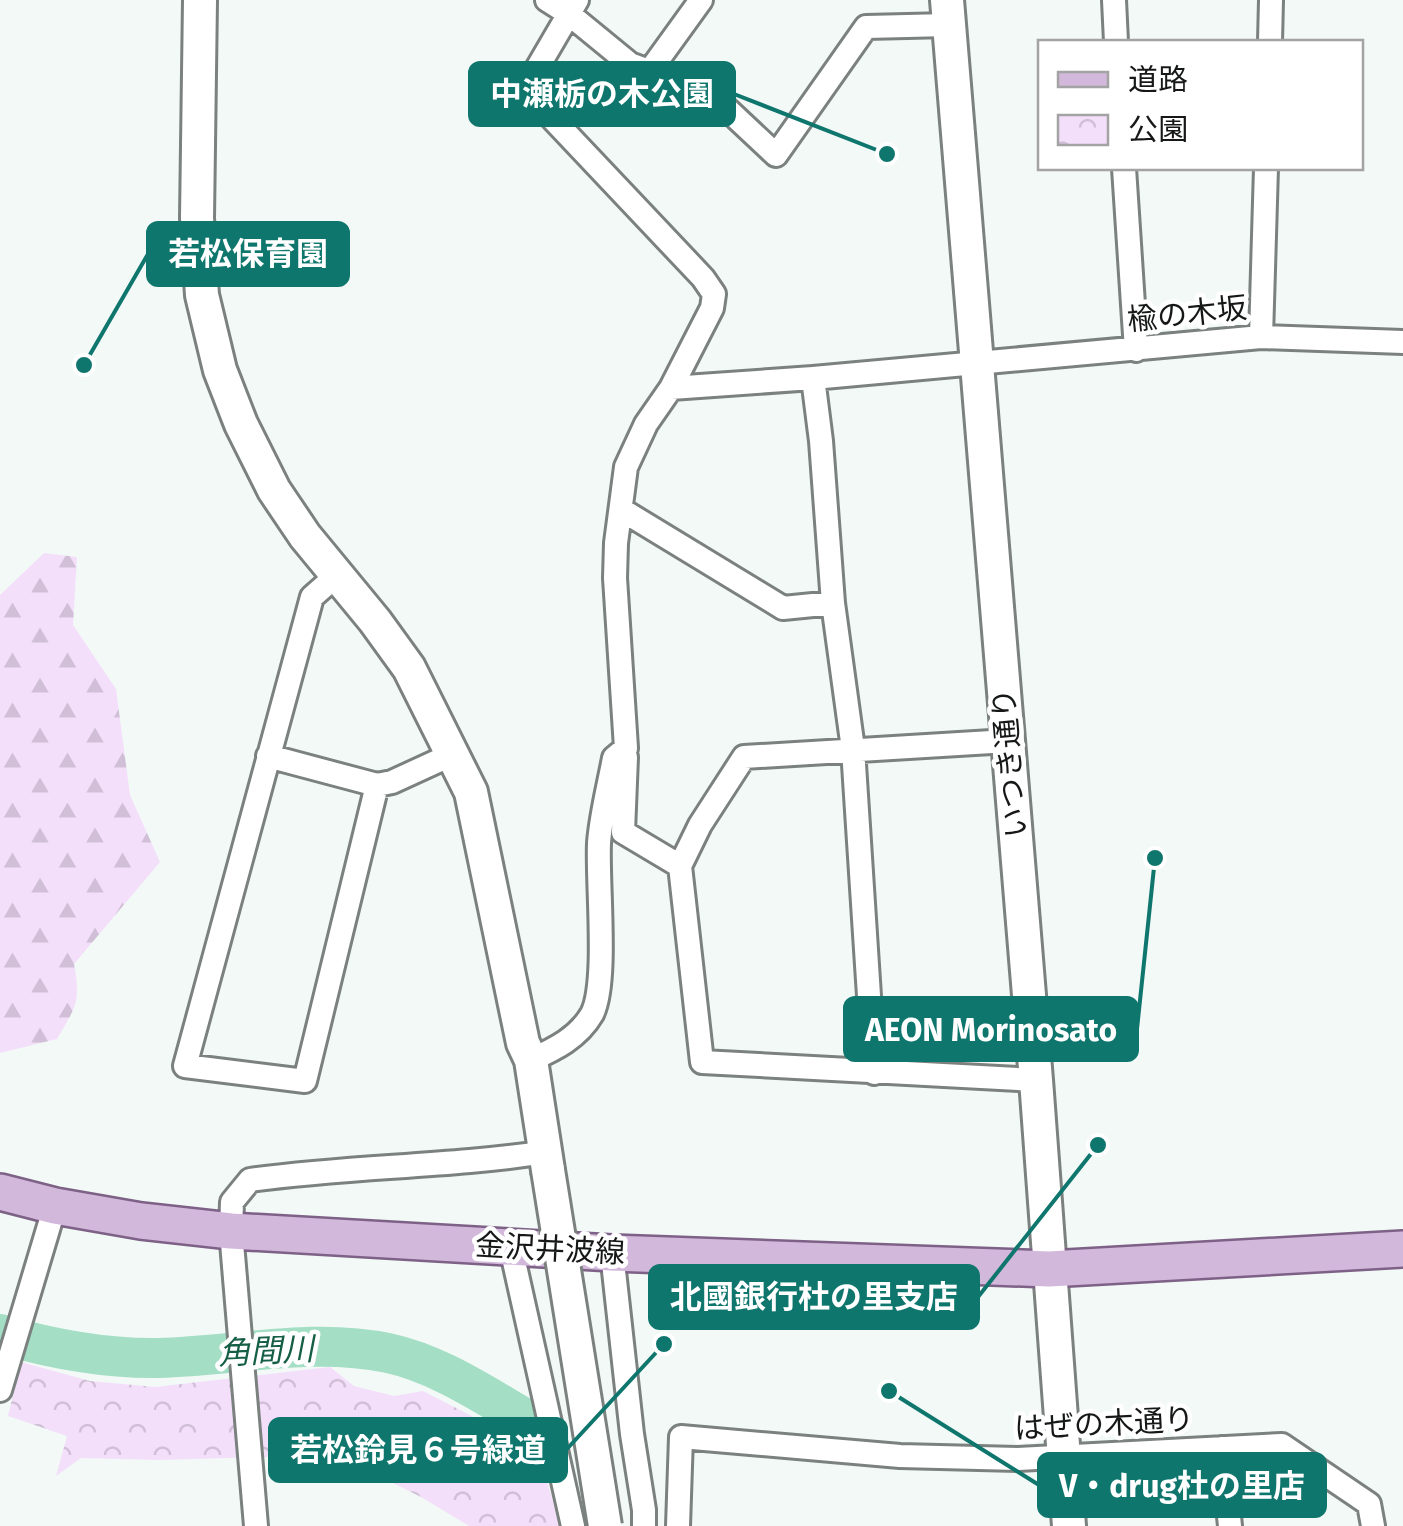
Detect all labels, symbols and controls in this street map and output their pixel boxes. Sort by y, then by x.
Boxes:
legend [1038,40,1363,170]
text: 道路 [1128,62,1188,98]
callout: 中瀬栃の木公園 [470,63,734,125]
text: 中瀬栃の木公園 [490,75,714,113]
text: 公園 [1128,112,1188,148]
callout: 若松保育園 [148,223,348,285]
text: 若松保育園 [168,235,328,273]
street label: 楡の木坂 [1125,290,1249,338]
street label: いつき通り [986,687,1034,839]
callout: AEON Morinosato [845,998,1137,1060]
text: AEON Morinosato [864,1011,1117,1049]
street label: 金沢井波線 [474,1227,626,1271]
callout: 北國銀行杜の里支店 [650,1266,978,1328]
text: 北國銀行杜の里支店 [670,1278,958,1316]
water label: 角間川 [217,1329,318,1372]
street label: はぜの木通り [1013,1401,1195,1447]
callout: 若松鈴見６号緑道 [270,1419,566,1481]
text: 若松鈴見６号緑道 [290,1431,546,1469]
callout: V・drug杜の里店 [1039,1454,1325,1516]
text: V・drug杜の里店 [1058,1467,1305,1505]

